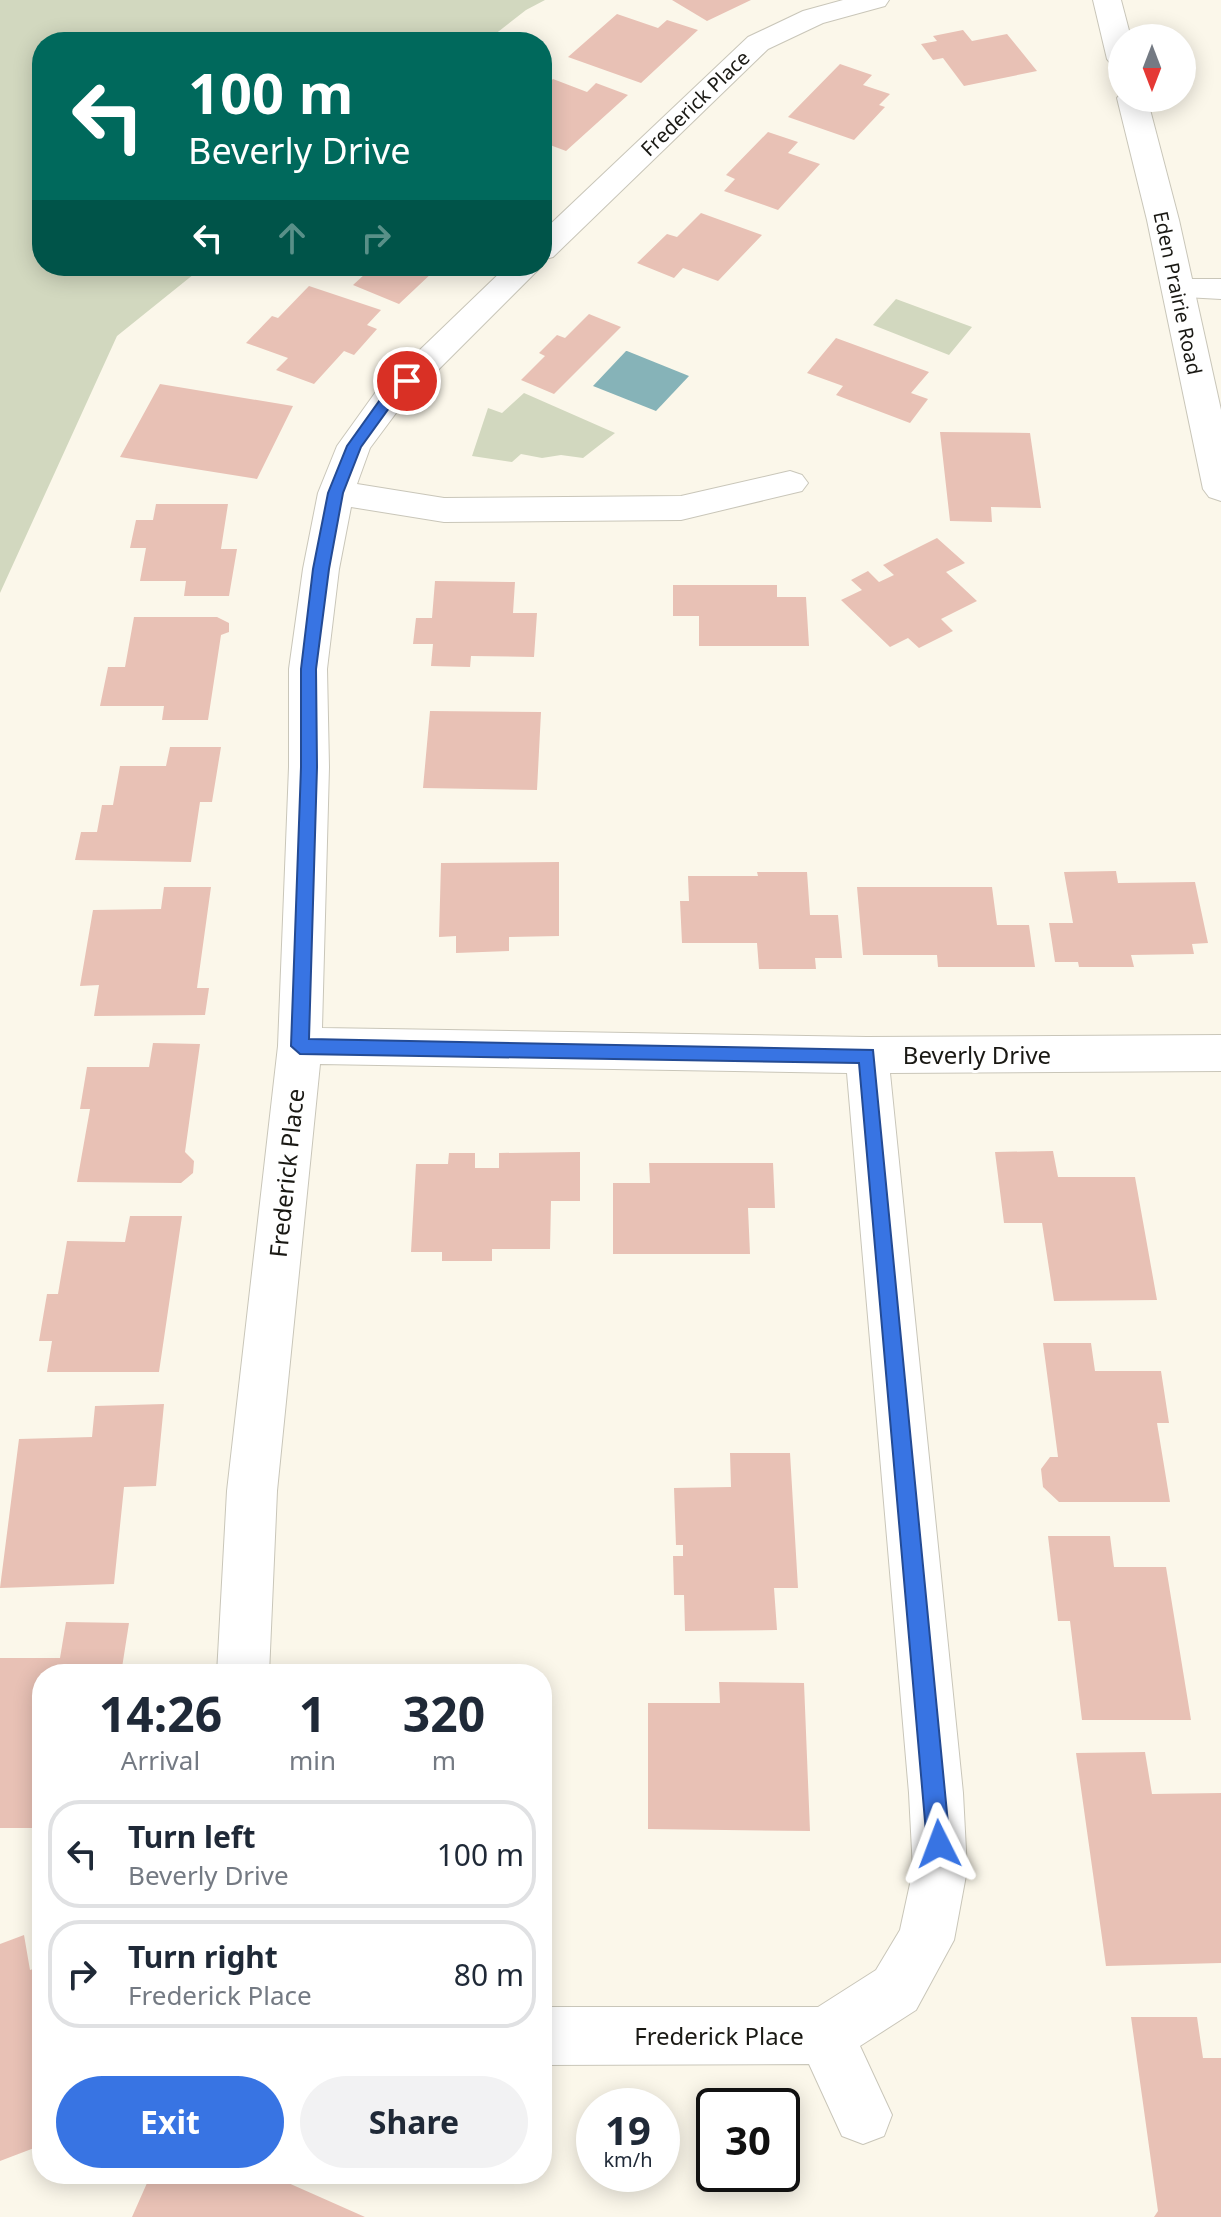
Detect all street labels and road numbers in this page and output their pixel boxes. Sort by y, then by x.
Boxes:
street label: Frederick Place [635,44,755,162]
street label: Eden Prairie Road [1147,209,1209,377]
street label: Beverly Drive [903,1038,1051,1071]
street label: Frederick Place [261,1087,311,1259]
street label: Frederick Place [634,2019,804,2052]

